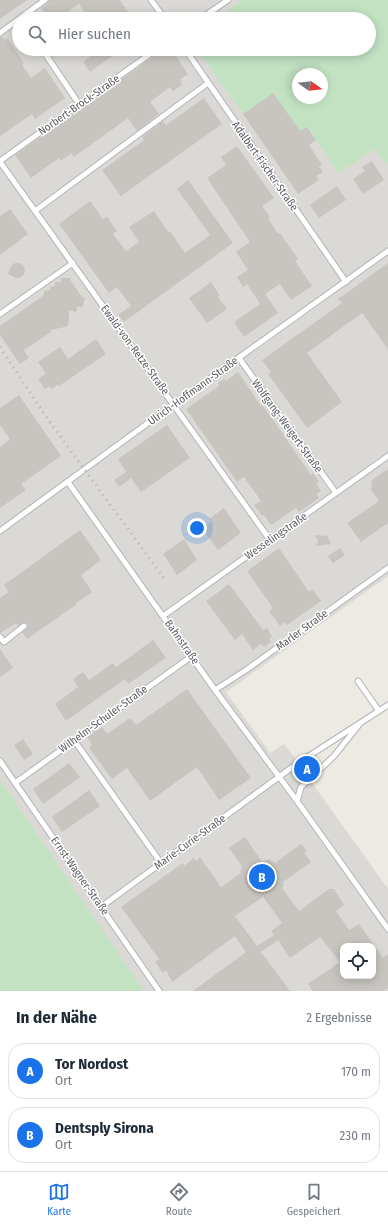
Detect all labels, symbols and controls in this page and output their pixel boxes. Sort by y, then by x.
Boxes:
search box [12,12,376,56]
icon: search [26,23,48,45]
text: Hier suchen [58,25,131,43]
north arrow [292,68,328,104]
street label: Norbert-Brock-Straße [36,72,122,138]
street label: Adalbert-Fischer-Straße [229,119,301,213]
street label: Ewald-von-Retze-Straße [98,302,172,398]
street label: Ulrich-Hoffmann-Straße [145,354,241,428]
street label: Wolfgang-Weigert-Straße [249,377,325,475]
street label: Wesselingstraße [242,510,310,562]
your location [187,518,207,538]
street label: Marler Straße [273,607,331,653]
street label: Bahnstraße [162,617,202,667]
street label: Wilhelm-Schuler-Straße [56,682,150,756]
pin: A [294,754,320,784]
street label: Marie-Curie-Straße [152,812,228,872]
street label: Ernst-Wagner-Straße [48,834,112,918]
pin: B [249,862,275,892]
map controls [340,943,376,979]
button: locate [340,943,376,979]
text: In der Nähe [16,1007,97,1028]
text: 2 Ergebnisse [306,1010,372,1025]
text: Tor Nordost [55,1055,128,1073]
text: A [26,1064,34,1079]
text: 170 m [341,1064,371,1079]
text: Ort [55,1073,72,1088]
text: Dentsply Sirona [55,1119,154,1137]
text: B [26,1128,34,1143]
text: 230 m [340,1128,371,1143]
text: Ort [55,1137,72,1152]
tab: Karte [47,1181,71,1218]
tab: Route [166,1181,192,1218]
tab: Gespeichert [287,1181,341,1218]

